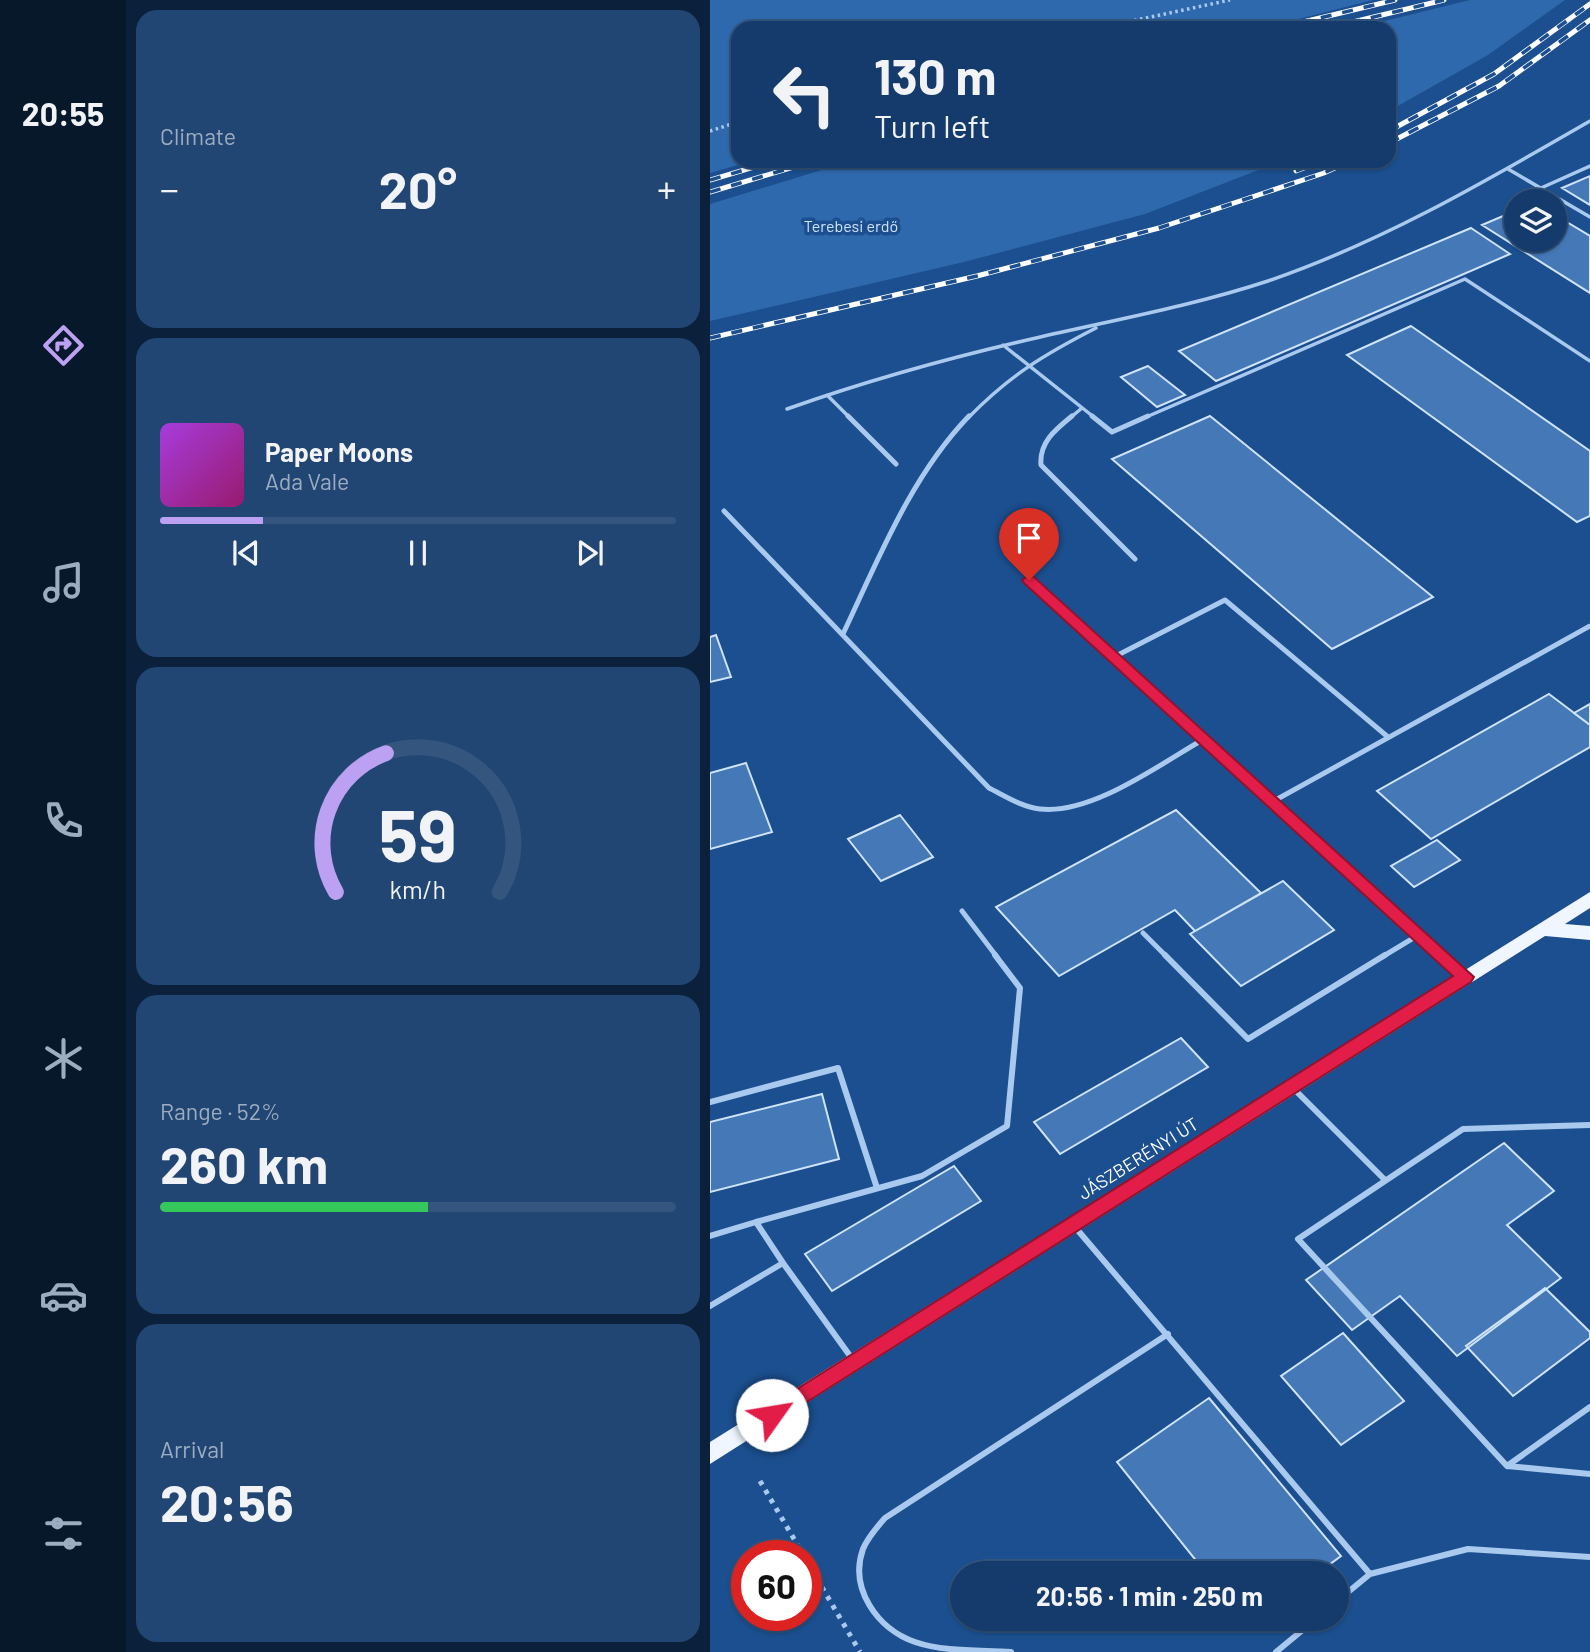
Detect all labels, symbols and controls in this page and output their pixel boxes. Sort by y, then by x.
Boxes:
text: 130 m [874,46,996,105]
icon: left [759,49,850,140]
text: 20:55 [22,94,104,132]
text: Turn left [874,106,991,144]
text: Climate [160,122,236,150]
text: 20° [379,157,457,219]
text: − [160,165,179,211]
text: + [657,165,676,211]
map controls [1504,189,1567,252]
button: layers [1504,189,1567,252]
park label: Terebesi erdő [804,216,898,235]
icon: directions [39,321,88,370]
text: Paper Moons [265,436,413,467]
text: Ada Vale [265,467,349,495]
pin [999,508,1059,580]
icon: arrive [1010,519,1048,557]
icon: previous [227,534,265,572]
icon: pause [399,534,437,572]
icon: next [571,534,609,572]
icon: music [39,558,88,607]
text: 59 [379,789,457,877]
icon: phone [39,796,88,845]
text: km/h [390,874,446,904]
icon: climate [39,1034,88,1083]
text: Range · 52% [160,1097,280,1125]
street label: JÁSZBERÉNYI ÚT [1074,1112,1202,1204]
text: 260 km [160,1132,328,1194]
icon: car [39,1271,88,1320]
position arrow [735,1378,809,1452]
text: Arrival [160,1435,224,1463]
text: 20:56 [160,1470,294,1532]
icon: filters [39,1509,88,1558]
speed limit sign: 60 [731,1540,822,1631]
text: 20:56 · 1 min · 250 m [1036,1580,1263,1611]

